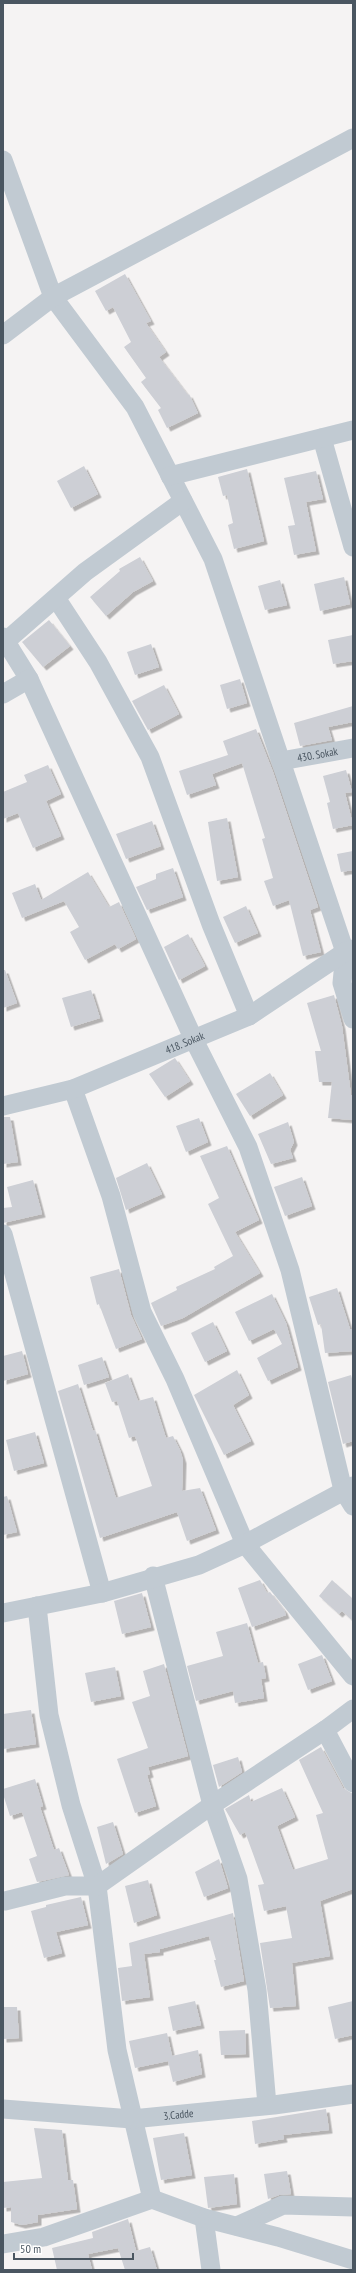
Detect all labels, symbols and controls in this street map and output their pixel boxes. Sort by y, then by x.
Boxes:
street label: 430. Sokak [296,744,339,765]
street label: 418. Sokak [163,1028,207,1057]
street label: 3.Cadde [163,2106,195,2123]
scale bar [14,2235,133,2261]
text: 50 m [20,2241,41,2256]

